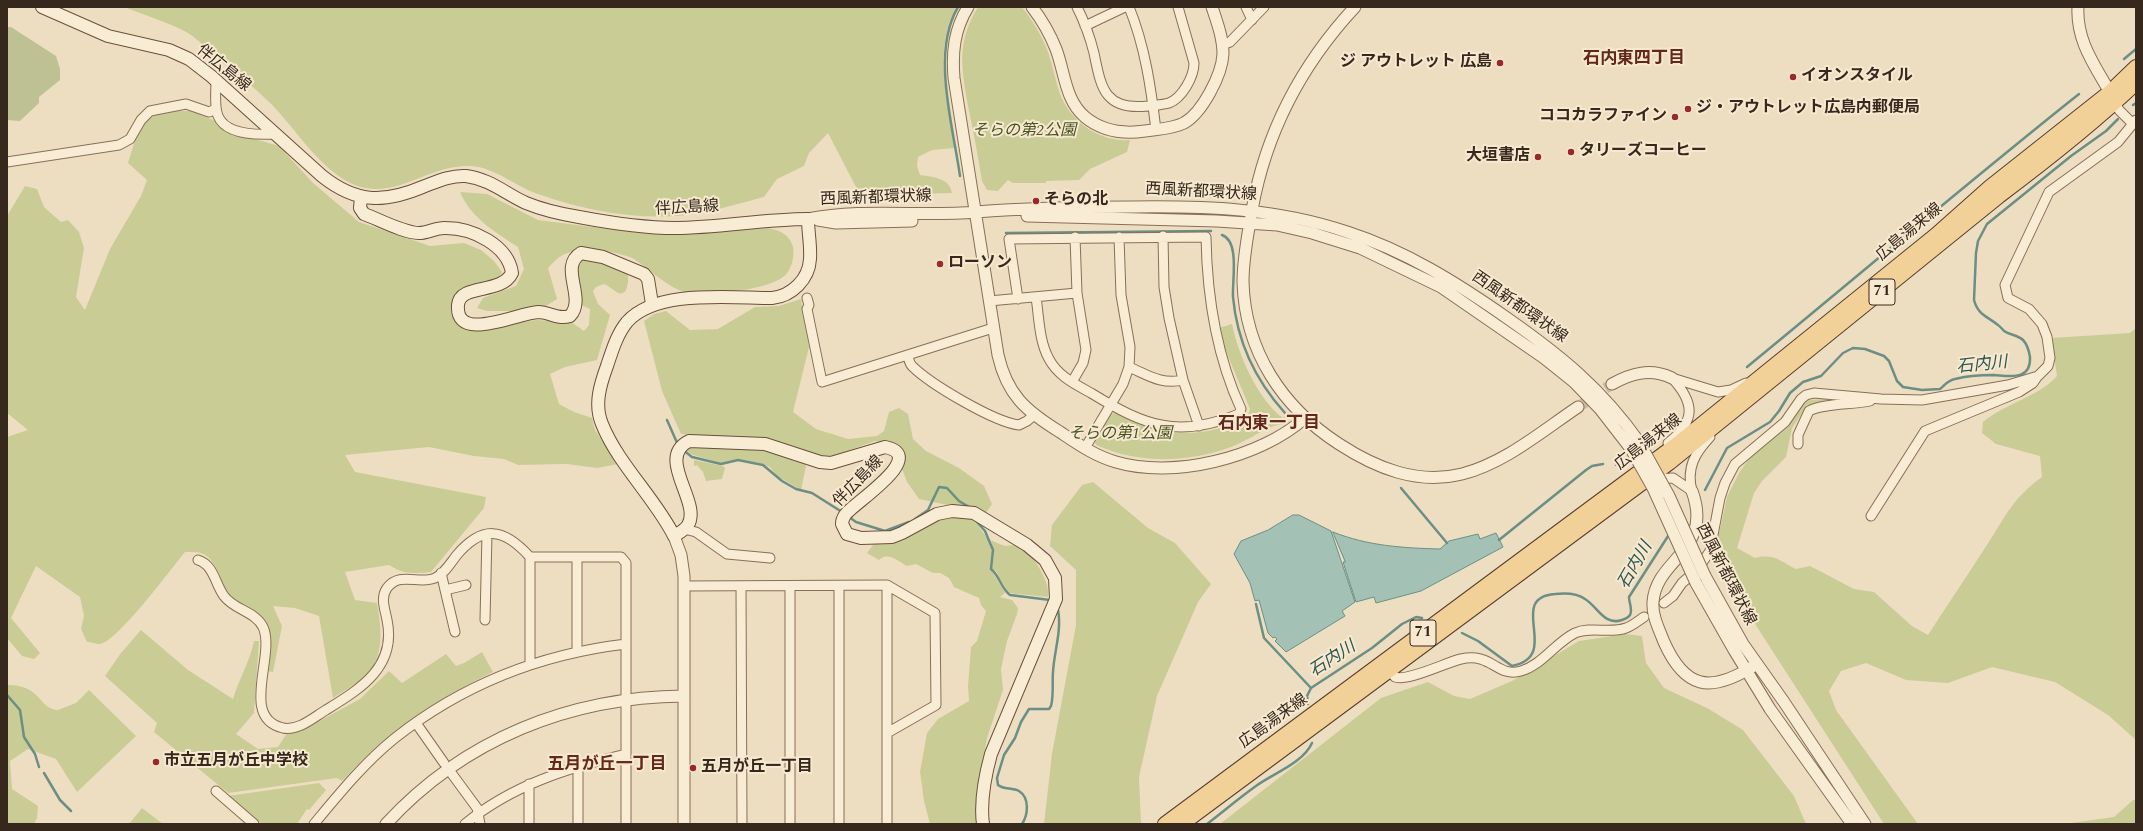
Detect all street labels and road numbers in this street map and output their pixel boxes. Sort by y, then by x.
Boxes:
street label: 伴広島線 [192,41,254,97]
street label: 西風新都環状線 [1145,180,1257,206]
street label: 西風新都環状線 [820,187,932,211]
street label: 伴広島線 [655,198,719,220]
street label: 広島湯来線 [1873,200,1947,266]
street label: 西風新都環状線 [1468,268,1570,348]
road number: 71 [1869,279,1895,305]
street label: 広島湯来線 [1612,411,1686,475]
street label: 伴広島線 [830,452,888,512]
street label: 西風新都環状線 [1691,521,1759,629]
road number: 71 [1410,620,1436,646]
street label: 広島湯来線 [1236,691,1312,753]

